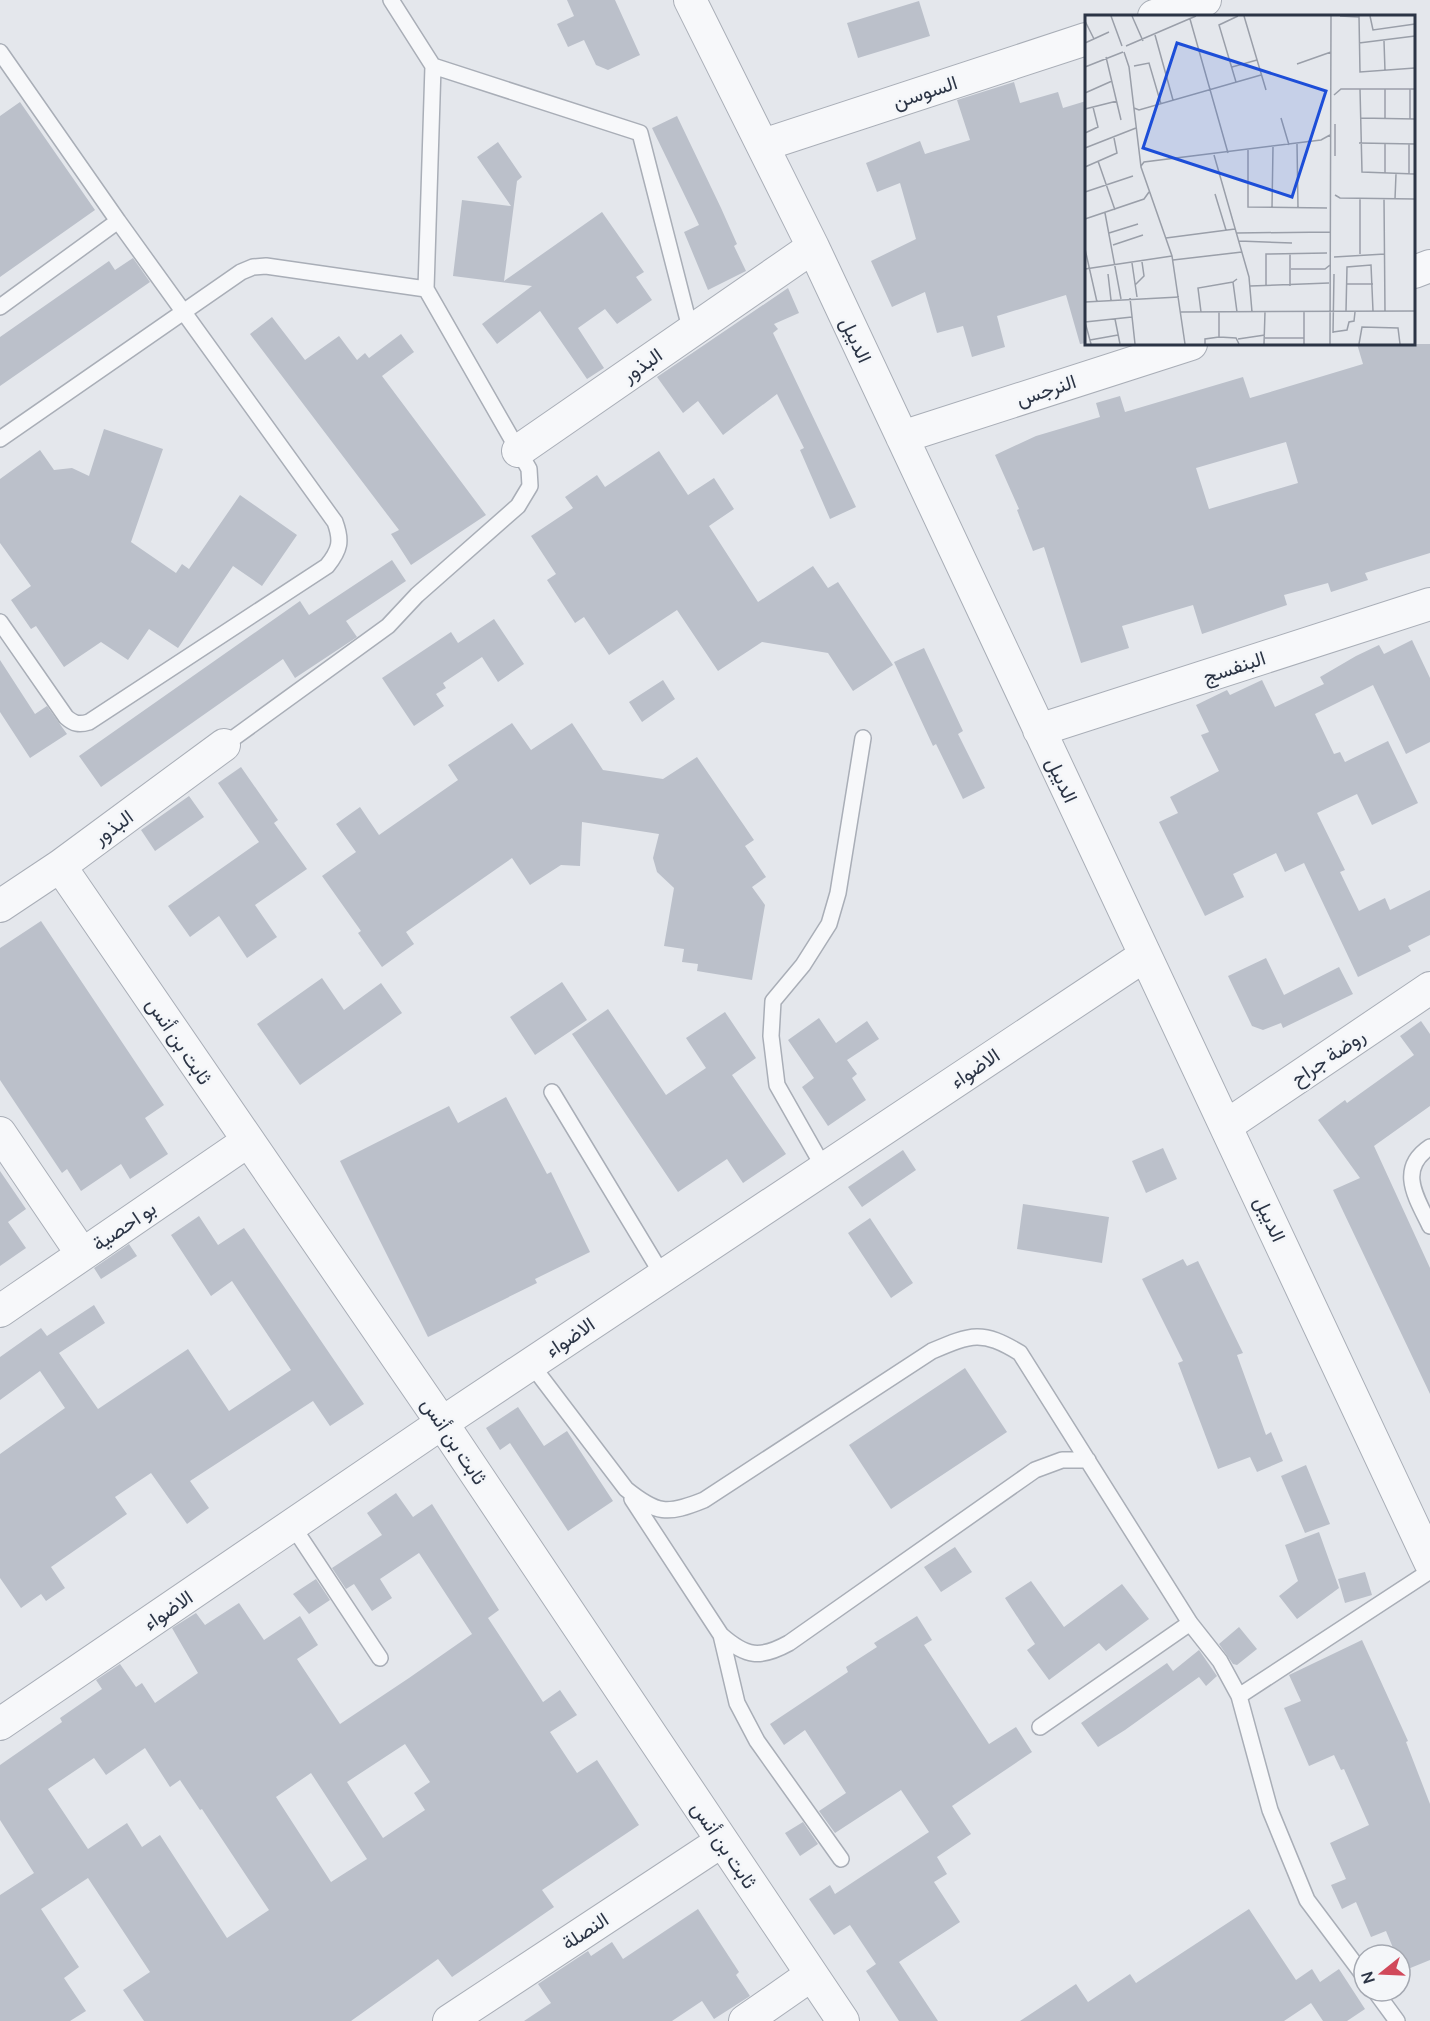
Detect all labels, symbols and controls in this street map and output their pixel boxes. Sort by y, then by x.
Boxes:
inset map [1085,15,1415,345]
street label: السوسن [889,68,961,115]
street label: الديبل [834,313,879,367]
street label: البذور [615,341,667,389]
street label: النرجس [1012,367,1079,412]
street label: البنفسج [1199,644,1269,690]
street label: الديبل [1040,753,1085,807]
street label: البذور [86,803,138,851]
street label: ثابت بن أنس [140,992,218,1090]
street label: روضة جراح [1285,1022,1371,1092]
street label: الاضواء [945,1041,1005,1094]
street label: الديبل [1248,1192,1293,1246]
street label: بو احصية [86,1194,161,1257]
street label: الاضواء [540,1310,600,1363]
street label: ثابت بن أنس [415,1392,493,1490]
street label: الاضواء [138,1583,198,1636]
street label: ثابت بن أنس [685,1796,763,1894]
street label: النصلة [556,1905,613,1956]
north arrow [1352,1943,1412,2003]
text: N [1355,1969,1380,1987]

